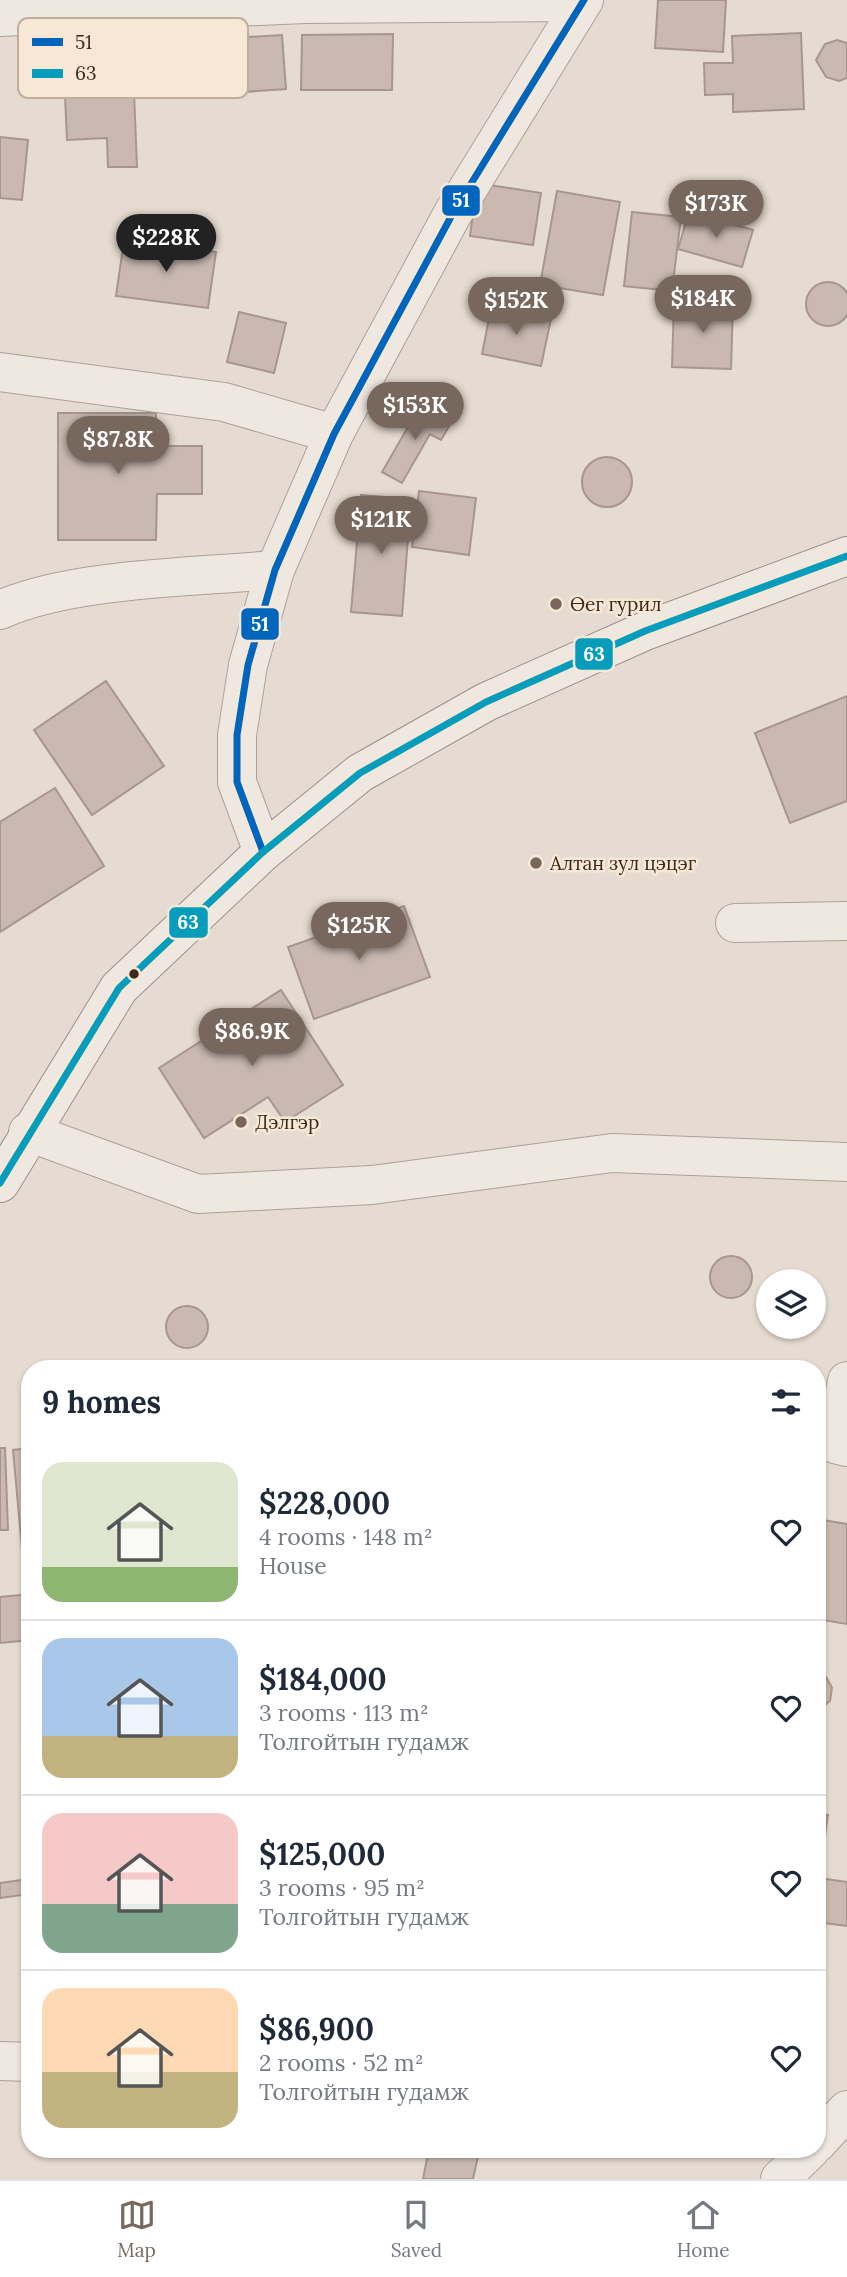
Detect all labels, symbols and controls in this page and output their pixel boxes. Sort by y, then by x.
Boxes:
legend [18,18,248,98]
text: 51 [75,30,92,54]
text: 63 [75,61,97,85]
pin: $173K [667,180,765,240]
line badge: 51 [441,184,481,217]
text: 51 [452,188,470,212]
text: $173K [685,188,747,217]
pin: $228K [117,215,215,274]
text: $228K [132,222,200,251]
pin: $184K [654,276,752,335]
pin: $152K [467,278,565,337]
text: $184K [671,283,735,312]
text: $152K [484,285,548,314]
pin: $153K [366,382,464,442]
text: $153K [383,390,447,419]
pin: $87.8K [61,416,175,476]
text: $87.8K [83,424,153,453]
pin: $121K [332,496,430,556]
text: $121K [351,504,411,533]
place label: Өег гурил [570,592,661,616]
marker: Өег гурил [548,596,564,612]
line badge: 51 [240,607,280,641]
text: 51 [251,612,269,636]
line badge: 63 [574,637,614,671]
text: 63 [583,642,605,666]
place label: Алтан зул цэцэг [549,851,697,875]
marker: Алтан зул цэцэг [528,855,544,871]
pin: $125K [310,902,408,962]
line badge: 63 [168,906,209,939]
text: 63 [177,910,199,934]
text: $125K [327,910,391,939]
unlabelled marker [127,967,141,981]
pin: $86.9K [195,1009,309,1068]
text: $86.9K [215,1016,289,1045]
place label: Дэлгэр [255,1110,319,1134]
marker: Дэлгэр [233,1114,249,1130]
map controls [756,1269,826,1339]
button: layers [756,1269,826,1339]
text: 9 homes [42,1383,161,1421]
icon: filters [767,1383,805,1421]
text: $228,000 [259,1484,390,1522]
icon: home [98,1490,182,1574]
icon: heart [767,1513,805,1551]
text: 4 rooms · 148 m² [259,1522,433,1551]
text: House [259,1551,327,1580]
text: $184,000 [259,1660,387,1698]
icon: home [98,1666,182,1750]
icon: heart [767,1689,805,1727]
text: 3 rooms · 113 m² [259,1698,429,1727]
text: Толгойтын гудамж [259,1727,469,1756]
text: $125,000 [259,1835,385,1873]
icon: home [98,1841,182,1925]
icon: heart [767,1864,805,1902]
text: 3 rooms · 95 m² [259,1873,425,1902]
text: Толгойтын гудамж [259,1902,469,1931]
text: $86,900 [259,2010,374,2048]
icon: home [98,2016,182,2100]
icon: heart [767,2039,805,2077]
text: 2 rooms · 52 m² [259,2048,424,2077]
text: Толгойтын гудамж [259,2077,469,2106]
tab: Map [117,2196,156,2262]
tab: Saved [391,2196,442,2262]
tab: Home [677,2196,730,2262]

